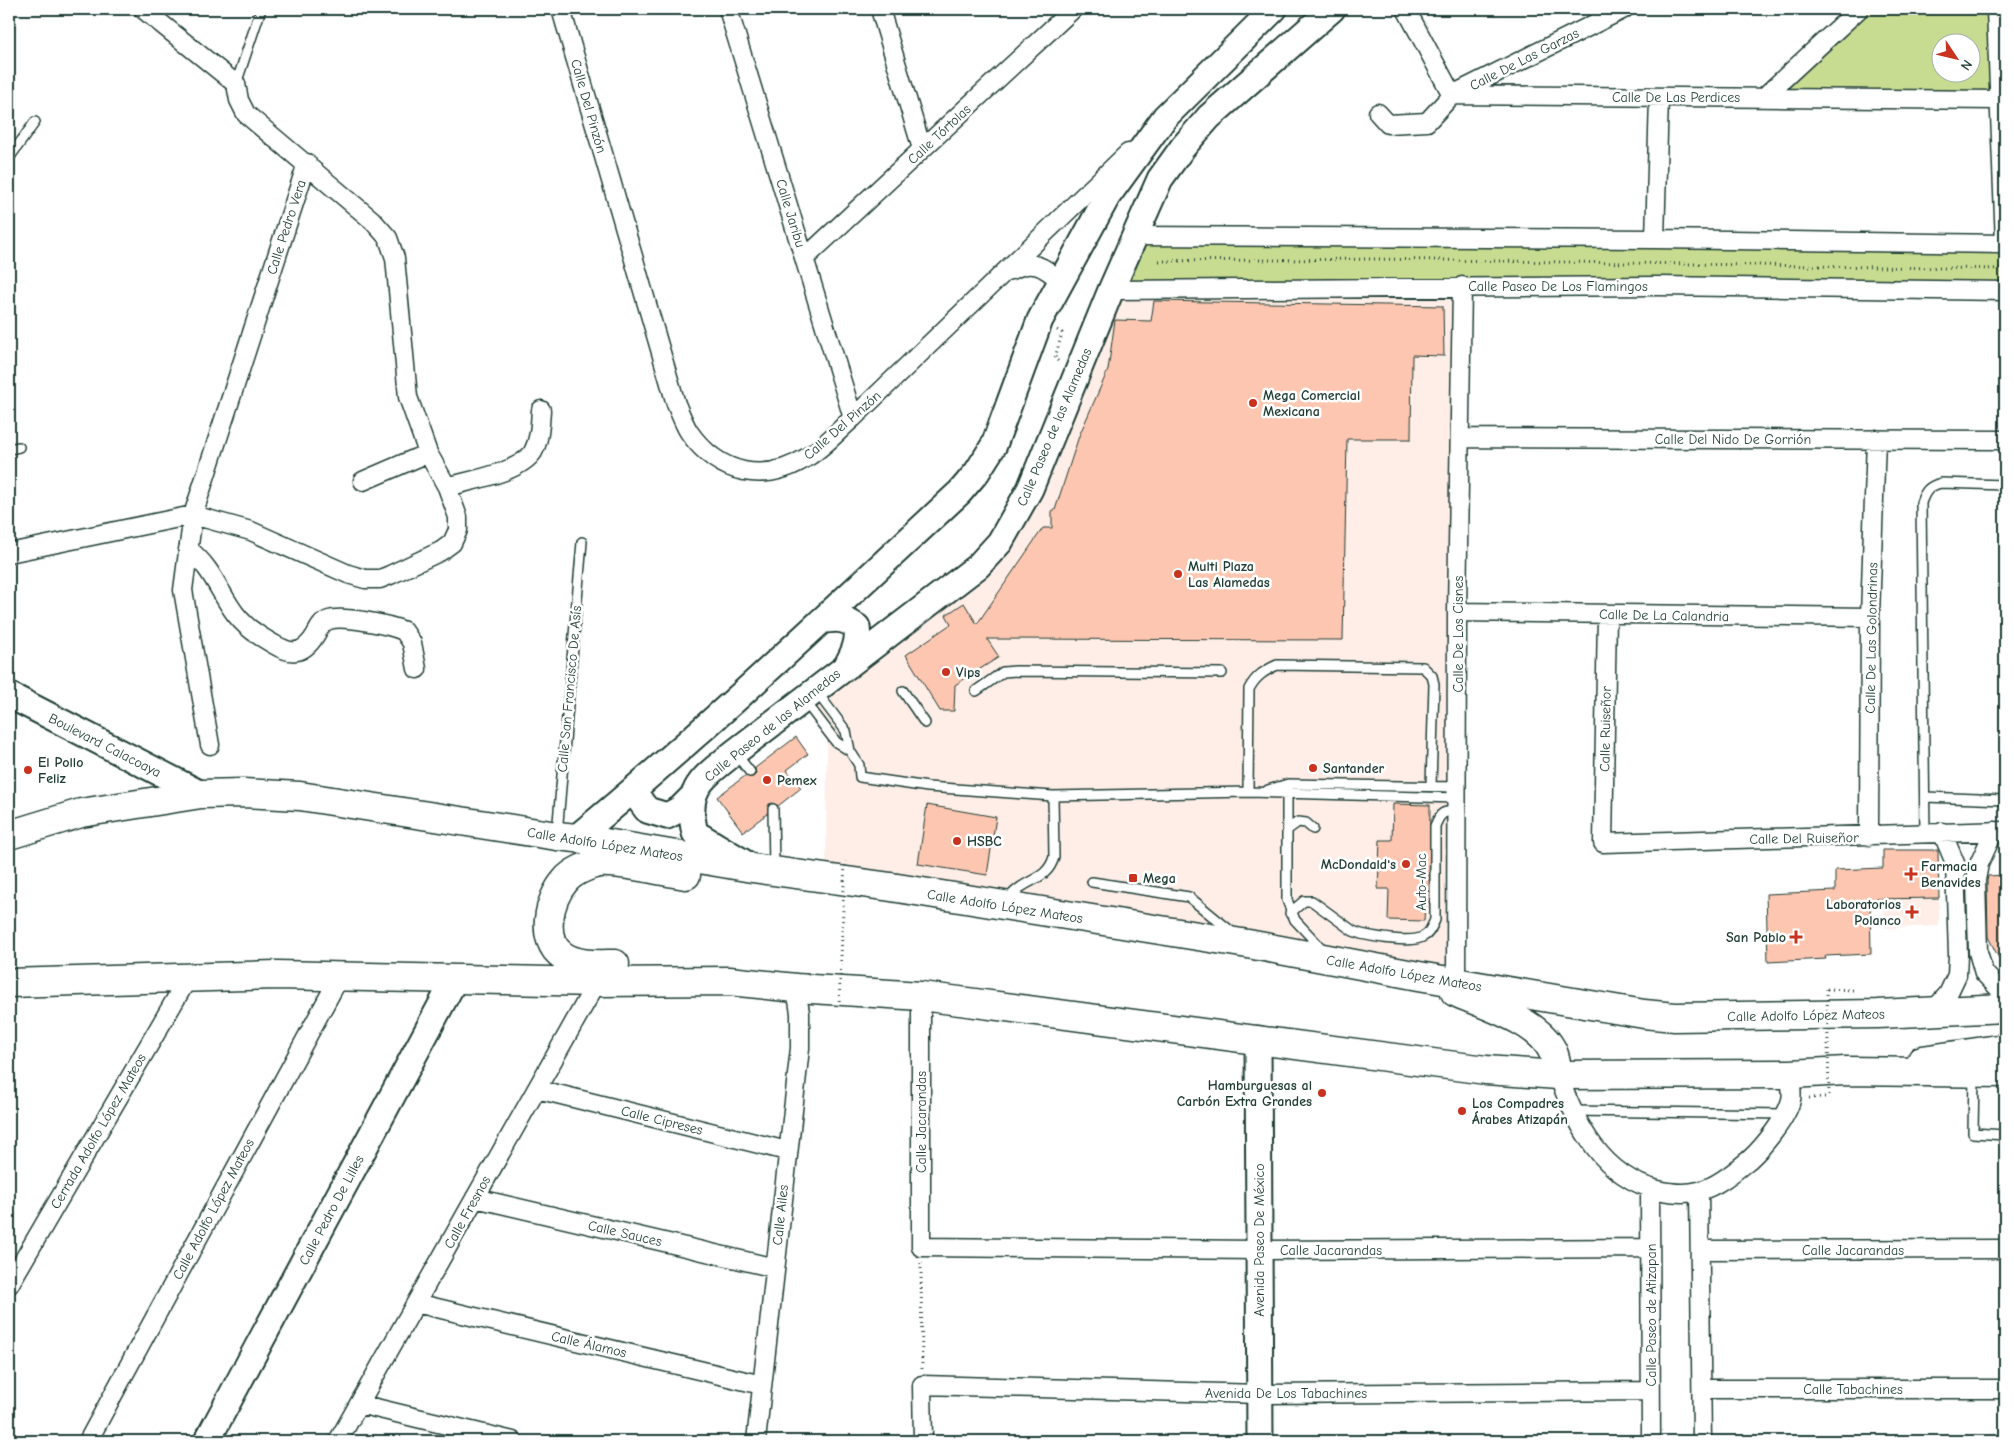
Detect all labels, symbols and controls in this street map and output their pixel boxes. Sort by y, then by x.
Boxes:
street label: Calle De Las Garzas [1467,25,1582,94]
north arrow [1932,32,1982,82]
street label: Calle Del Pinzón [567,57,610,155]
text: N [1957,57,1976,74]
street label: Calle De Las Perdices [1612,89,1740,106]
street label: Calle Tórtolas [904,101,975,168]
street label: Calle Pedro Vera [263,177,310,277]
street label: Calle Jaribu [772,177,809,249]
street label: Calle Paseo De Los Flamingos [1468,278,1648,295]
street label: Calle Paseo de las Alamedas [1013,345,1096,509]
street label: Calle Del Pinzón [800,387,884,464]
place label: Mega Comercial Mexicana [1263,387,1360,420]
marker: Mega Comercial Mexicana [1247,397,1259,409]
street label: Calle Del Nido De Gorrión [1655,431,1811,448]
place label: Multi Plaza Las Alamedas [1188,558,1270,591]
street label: Calle De Las Golondrinas [1862,562,1881,714]
marker: Multi Plaza Las Alamedas [1172,568,1184,580]
street label: Calle De Los Cisnes [1450,575,1467,692]
street label: Calle San Francisco De Asís [554,605,585,773]
street label: Calle De La Calandria [1599,606,1729,625]
place label: Vips [956,664,980,681]
street label: Calle Paseo de las Alamedas [701,665,844,786]
marker: Vips [940,666,952,678]
street label: Calle Ruiseñor [1596,686,1615,772]
street label: Boulevard Calacoaya [46,710,164,781]
place label: El Pollo Feliz [38,754,83,787]
place label: Santander [1323,760,1385,777]
marker: Santander [1307,762,1319,774]
marker: El Pollo Feliz [22,764,34,776]
place label: Pemex [777,772,817,789]
marker: Pemex [761,774,773,786]
street label: Calle Adolfo López Mateos [526,824,684,865]
street label: Calle Del Ruiseñor [1749,829,1859,848]
place label: HSBC [967,833,1002,850]
marker: HSBC [951,835,963,847]
street label: Auto-Mac [1413,853,1430,911]
place label: McDondald's [1321,856,1396,873]
marker: McDondald's [1400,858,1412,870]
place label: Farmacia Benavides [1921,858,1981,891]
marker: Farmacia Benavides [1905,868,1917,880]
place label: Mega [1143,870,1176,887]
marker: Mega [1127,872,1139,884]
street label: Calle Adolfo López Mateos [926,886,1084,927]
place label: Laboratorios Polanco [1826,896,1901,929]
marker: Laboratorios Polanco [1905,905,1919,919]
place label: San Pablo [1726,929,1786,946]
marker: San Pablo [1790,931,1802,943]
street label: Calle Adolfo López Mateos [1325,951,1483,996]
street label: Calle Adolfo López Mateos [1727,1006,1885,1025]
street label: Cerrada Adolfo López Mateos [47,1050,150,1212]
street label: Calle Jacarandas [913,1071,930,1173]
place label: Hamburguesas al Carbón Extra Grandes [1177,1077,1312,1110]
marker: Hamburguesas al Carbón Extra Grandes [1316,1087,1328,1099]
place label: Los Compadres Árabes Atizapán [1472,1095,1568,1128]
street label: Calle Cipreses [619,1102,705,1139]
marker: Los Compadres Árabes Atizapán [1456,1105,1468,1117]
street label: Calle Adolfo López Mateos [169,1136,258,1283]
street label: Calle Pedro De Lilles [295,1152,368,1268]
street label: Avenida Paseo De México [1251,1163,1268,1317]
street label: Calle Fresnos [440,1173,495,1252]
street label: Calle Ailes [769,1184,792,1246]
street label: Calle Sauces [586,1217,664,1250]
street label: Calle Jacarandas [1280,1242,1382,1259]
street label: Calle Jacarandas [1802,1242,1904,1259]
street label: Calle Paseo de Atizapan [1643,1244,1660,1386]
street label: Calle Álamos [550,1328,628,1361]
street label: Calle Tabachines [1803,1381,1903,1398]
street label: Avenida De Los Tabachines [1205,1385,1367,1402]

